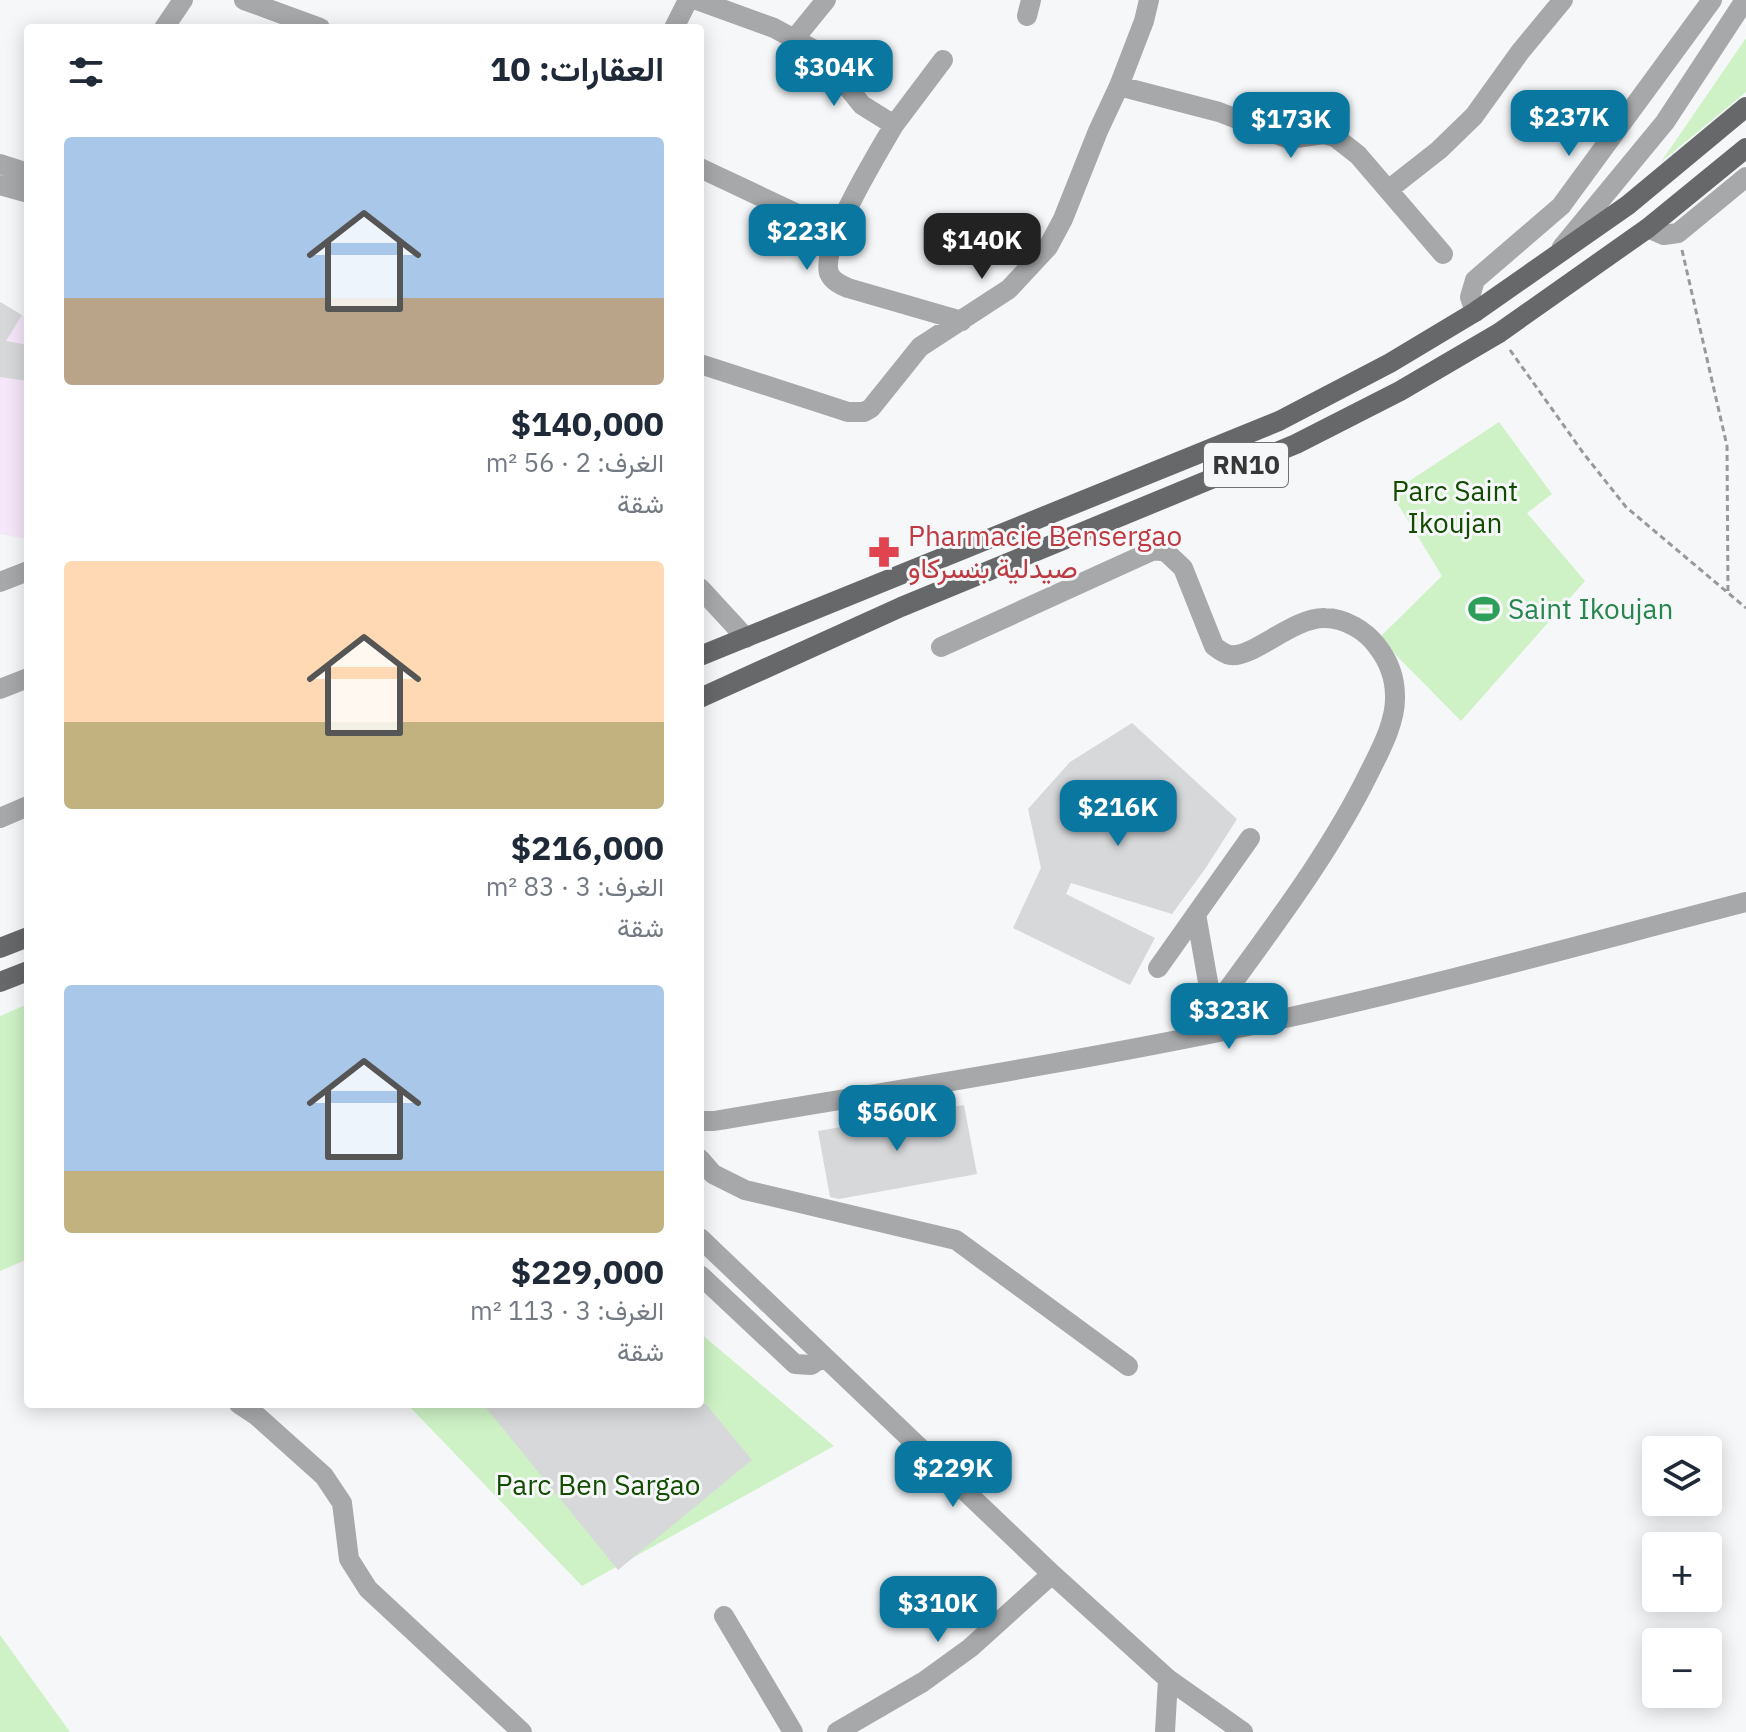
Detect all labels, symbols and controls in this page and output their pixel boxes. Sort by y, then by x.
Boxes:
pin: $304K [778,40,890,108]
text: العقارات: 10 [490,46,664,90]
text: $304K [794,49,874,83]
icon: filters [64,50,108,94]
pin: $237K [1513,90,1625,158]
pin: $173K [1235,92,1347,160]
text: $237K [1529,99,1609,133]
text: $173K [1251,101,1331,135]
icon: home [292,189,436,333]
pin: $223K [751,204,863,272]
text: $223K [767,213,847,247]
pin: $140K [926,213,1038,281]
text: $140K [942,222,1022,256]
text: $140,000 [511,401,664,445]
road number: RN10 [1204,443,1288,487]
text: الغرف: 2 · 56 m² [486,445,664,479]
park label: Parc Saint Ikoujan [1392,472,1518,541]
text: شقة [617,486,664,520]
place label: Pharmacie Bensergao صيدلية بنسركاو [908,517,1182,586]
pharmacy icon: Pharmacie Bensergao صيدلية بنسركاو [867,535,901,569]
place label: Saint Ikoujan [1508,590,1673,627]
sports icon: Saint Ikoujan [1467,592,1501,626]
icon: home [292,613,436,757]
pin: $216K [1062,780,1174,848]
text: $216K [1078,789,1158,823]
text: $216,000 [511,825,664,869]
text: الغرف: 3 · 83 m² [486,869,664,903]
text: شقة [617,910,664,944]
pin: $323K [1173,983,1285,1051]
text: $323K [1189,992,1269,1026]
icon: home [292,1037,436,1181]
pin: $560K [841,1085,953,1153]
text: $560K [857,1094,937,1128]
text: $229,000 [511,1249,664,1293]
text: الغرف: 3 · 113 m² [470,1293,664,1327]
text: شقة [617,1334,664,1368]
map controls [1642,1436,1722,1708]
button: layers [1642,1436,1722,1516]
pin: $229K [897,1441,1009,1509]
text: $229K [913,1450,993,1484]
park label: Parc Ben Sargao [496,1466,700,1503]
button: + [1642,1532,1722,1612]
pin: $310K [882,1576,994,1644]
text: $310K [898,1585,978,1619]
button: − [1642,1628,1722,1708]

